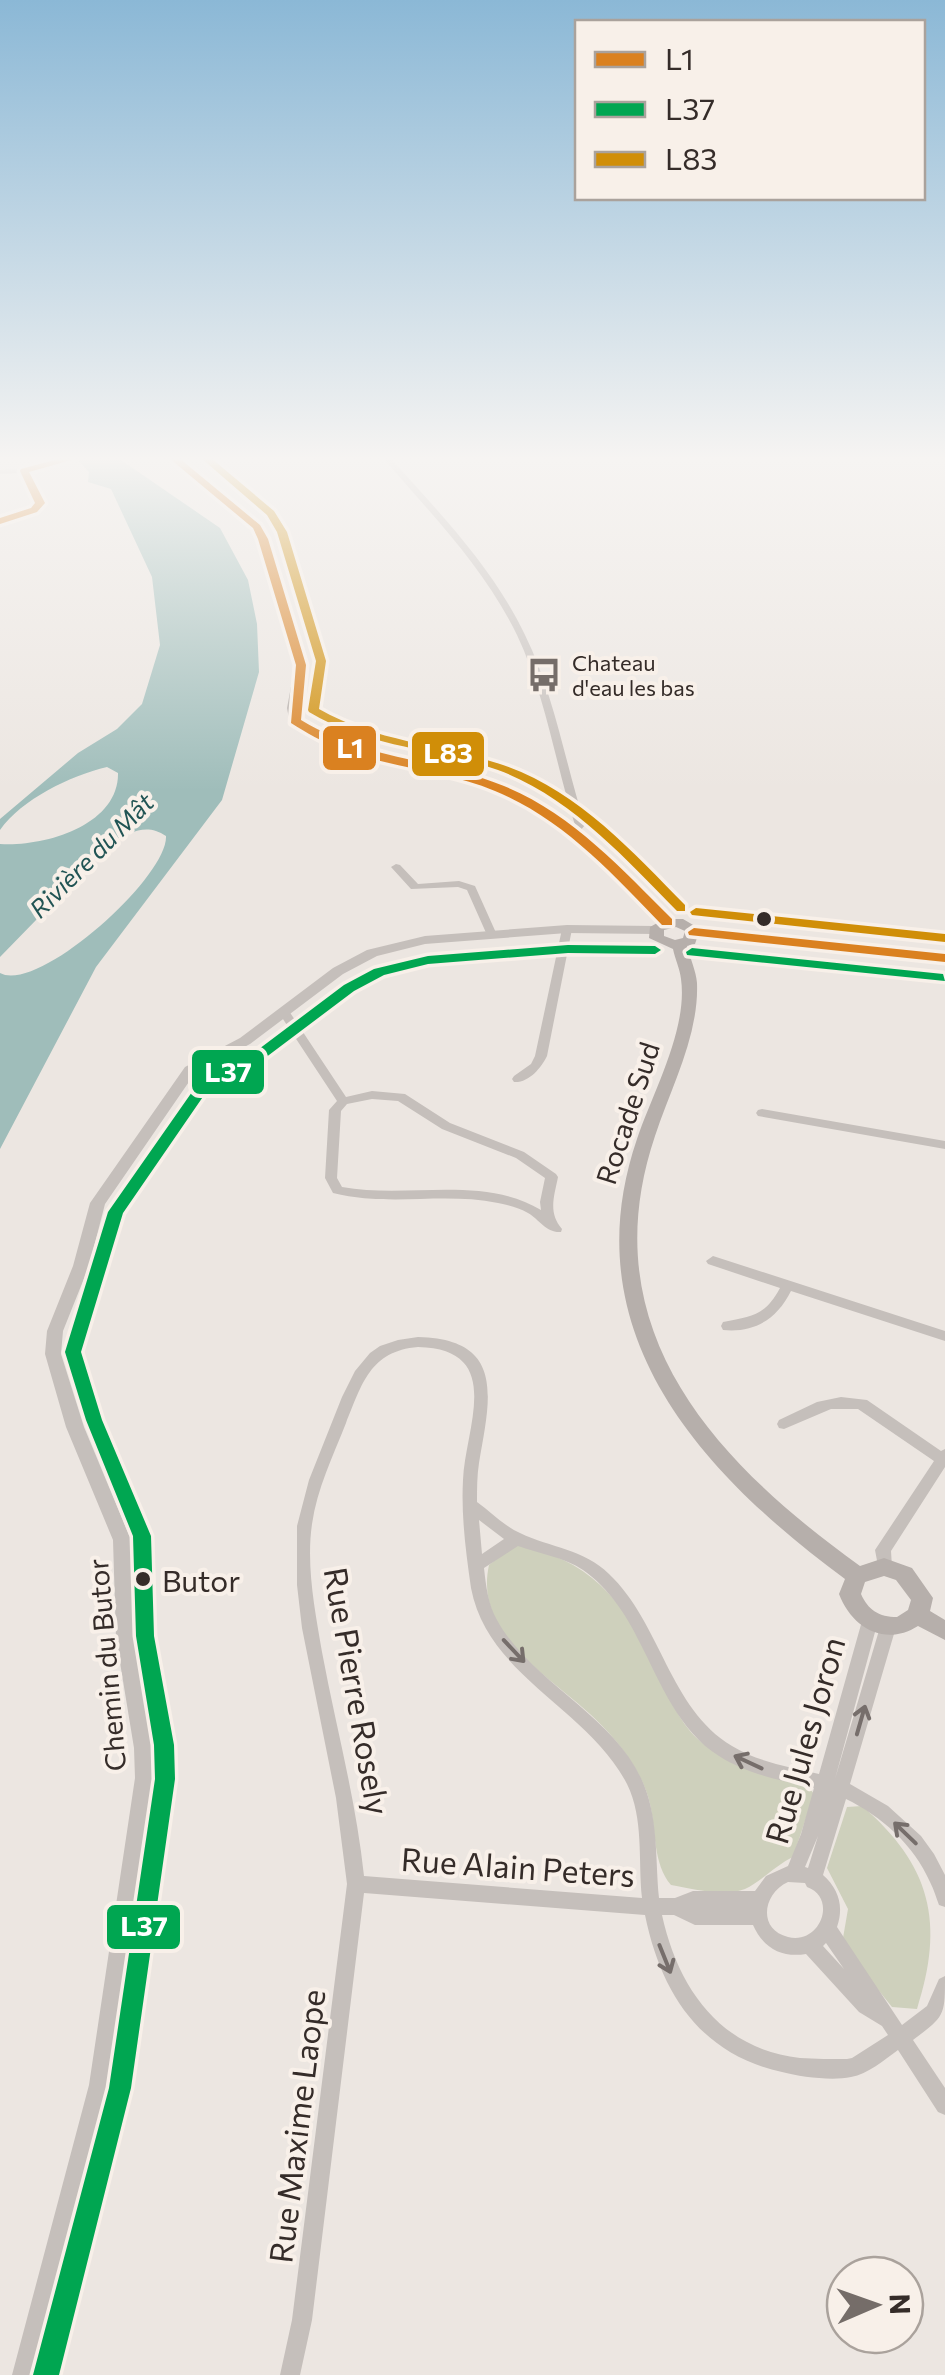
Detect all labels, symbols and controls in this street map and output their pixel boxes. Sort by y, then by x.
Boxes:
legend [575,20,925,200]
text: L1 [665,39,694,76]
text: L37 [665,89,715,126]
text: L83 [665,139,717,176]
place label: Chateau d'eau les bas [572,649,695,701]
bus stop icon: Chateau d'eau les bas [525,656,563,694]
line badge: L1 [321,724,378,772]
text: L1 [336,730,364,764]
line badge: L83 [410,730,486,778]
text: L83 [423,735,473,769]
water label: Rivière du Mât [23,786,160,923]
unlabelled marker [754,909,774,929]
street label: Rocade Sud [588,1038,666,1188]
line badge: L37 [190,1048,266,1096]
text: L37 [204,1054,252,1088]
street label: Chemin du Butor [80,1557,132,1773]
place label: Butor [162,1561,240,1598]
street label: Rue Pierre Rosely [317,1564,399,1818]
marker: Butor [133,1569,153,1589]
street label: Rue Jules Joron [755,1632,853,1848]
one-way arrow [501,1637,525,1663]
one-way arrow [853,1705,871,1736]
one-way arrow [734,1752,764,1771]
one-way arrow [893,1822,918,1845]
street label: Rue Alain Peters [400,1838,636,1894]
line badge: L37 [105,1903,182,1951]
text: L37 [120,1908,168,1942]
one-way arrow [658,1943,676,1974]
street label: Rue Maxime Laope [259,1987,333,2265]
north arrow [825,2255,925,2355]
text: N [884,2293,918,2315]

